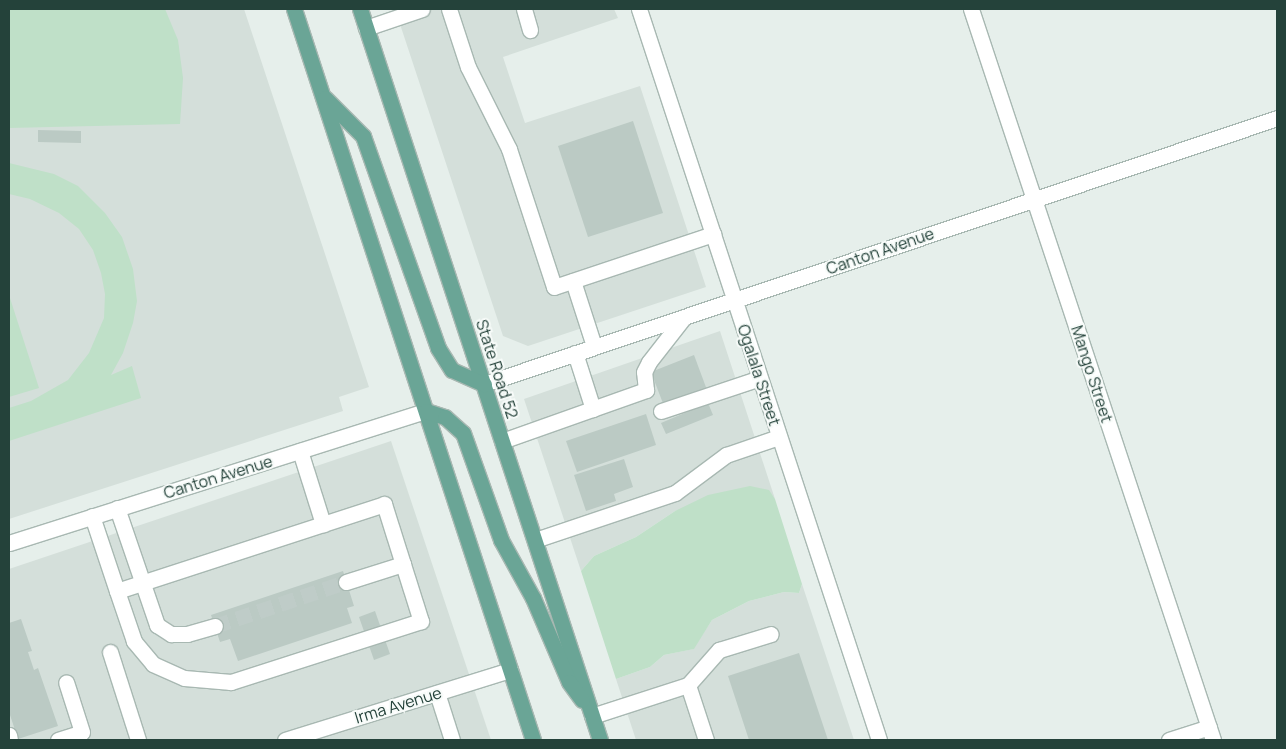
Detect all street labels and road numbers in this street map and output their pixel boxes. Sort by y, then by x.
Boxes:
street label: Canton Avenue [824,224,936,278]
street label: State Road 52 [472,317,522,421]
street label: Ogalala Street [734,322,784,428]
street label: Mango Street [1067,323,1117,425]
street label: Canton Avenue [161,451,275,503]
street label: Irma Avenue [352,683,444,727]

